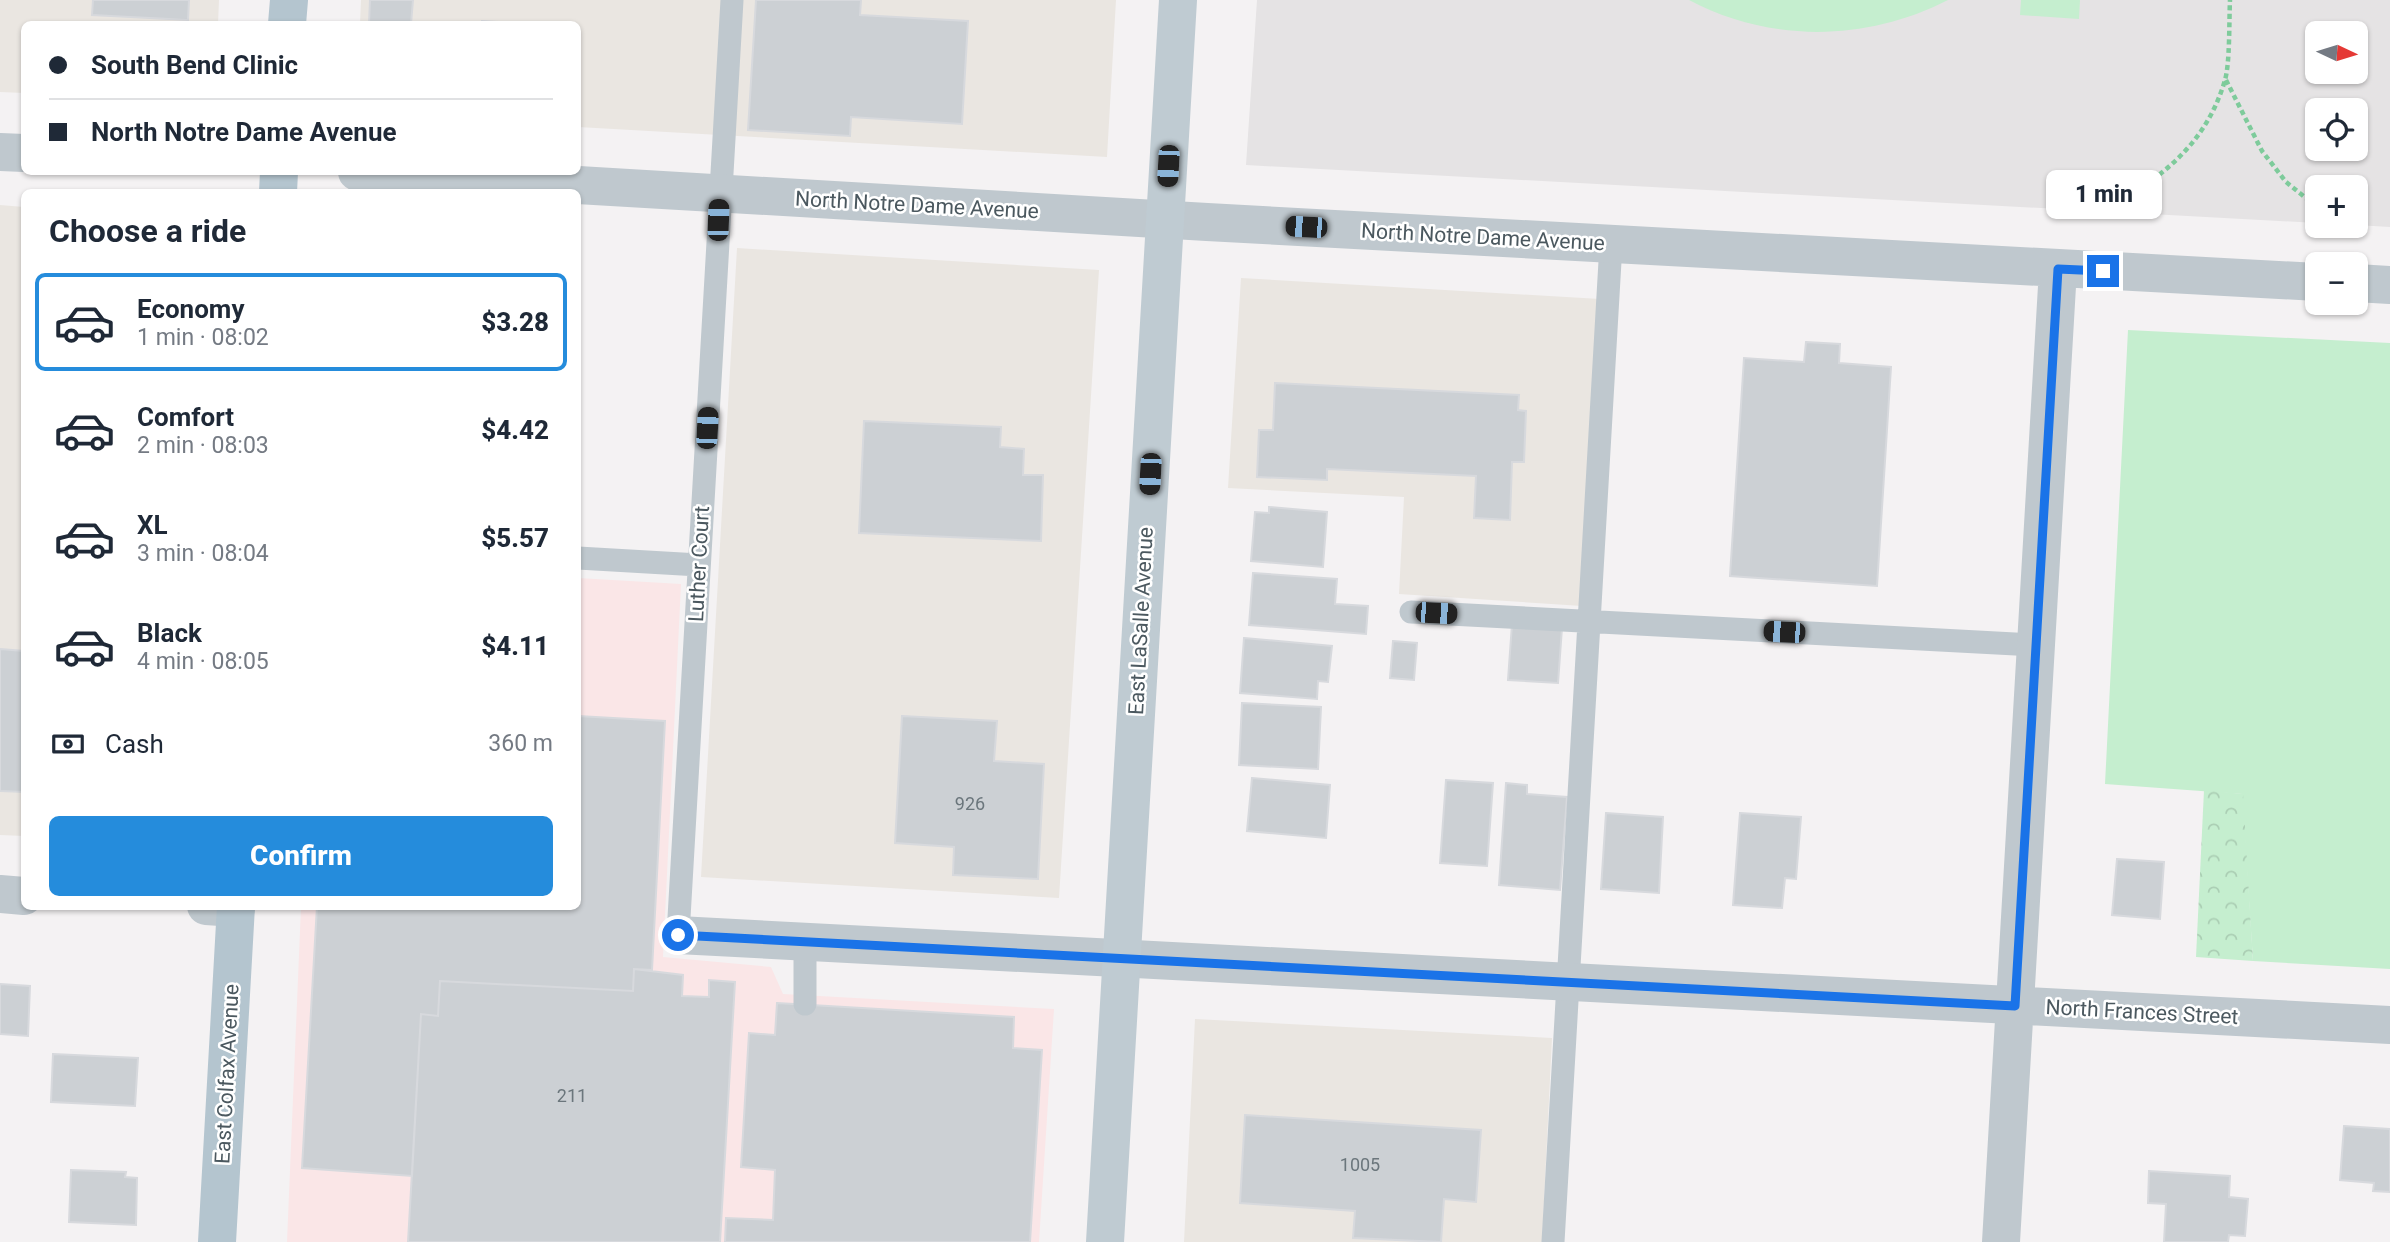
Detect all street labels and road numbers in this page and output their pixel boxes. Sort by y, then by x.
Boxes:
street label: North Notre Dame Avenue [795,187,1039,223]
street label: North Notre Dame Avenue [1361,219,1605,255]
street label: Luther Court [684,505,714,623]
street label: East LaSalle Avenue [1124,526,1158,716]
street label: East Colfax Avenue [210,983,244,1165]
street label: North Frances Street [2045,995,2239,1029]

